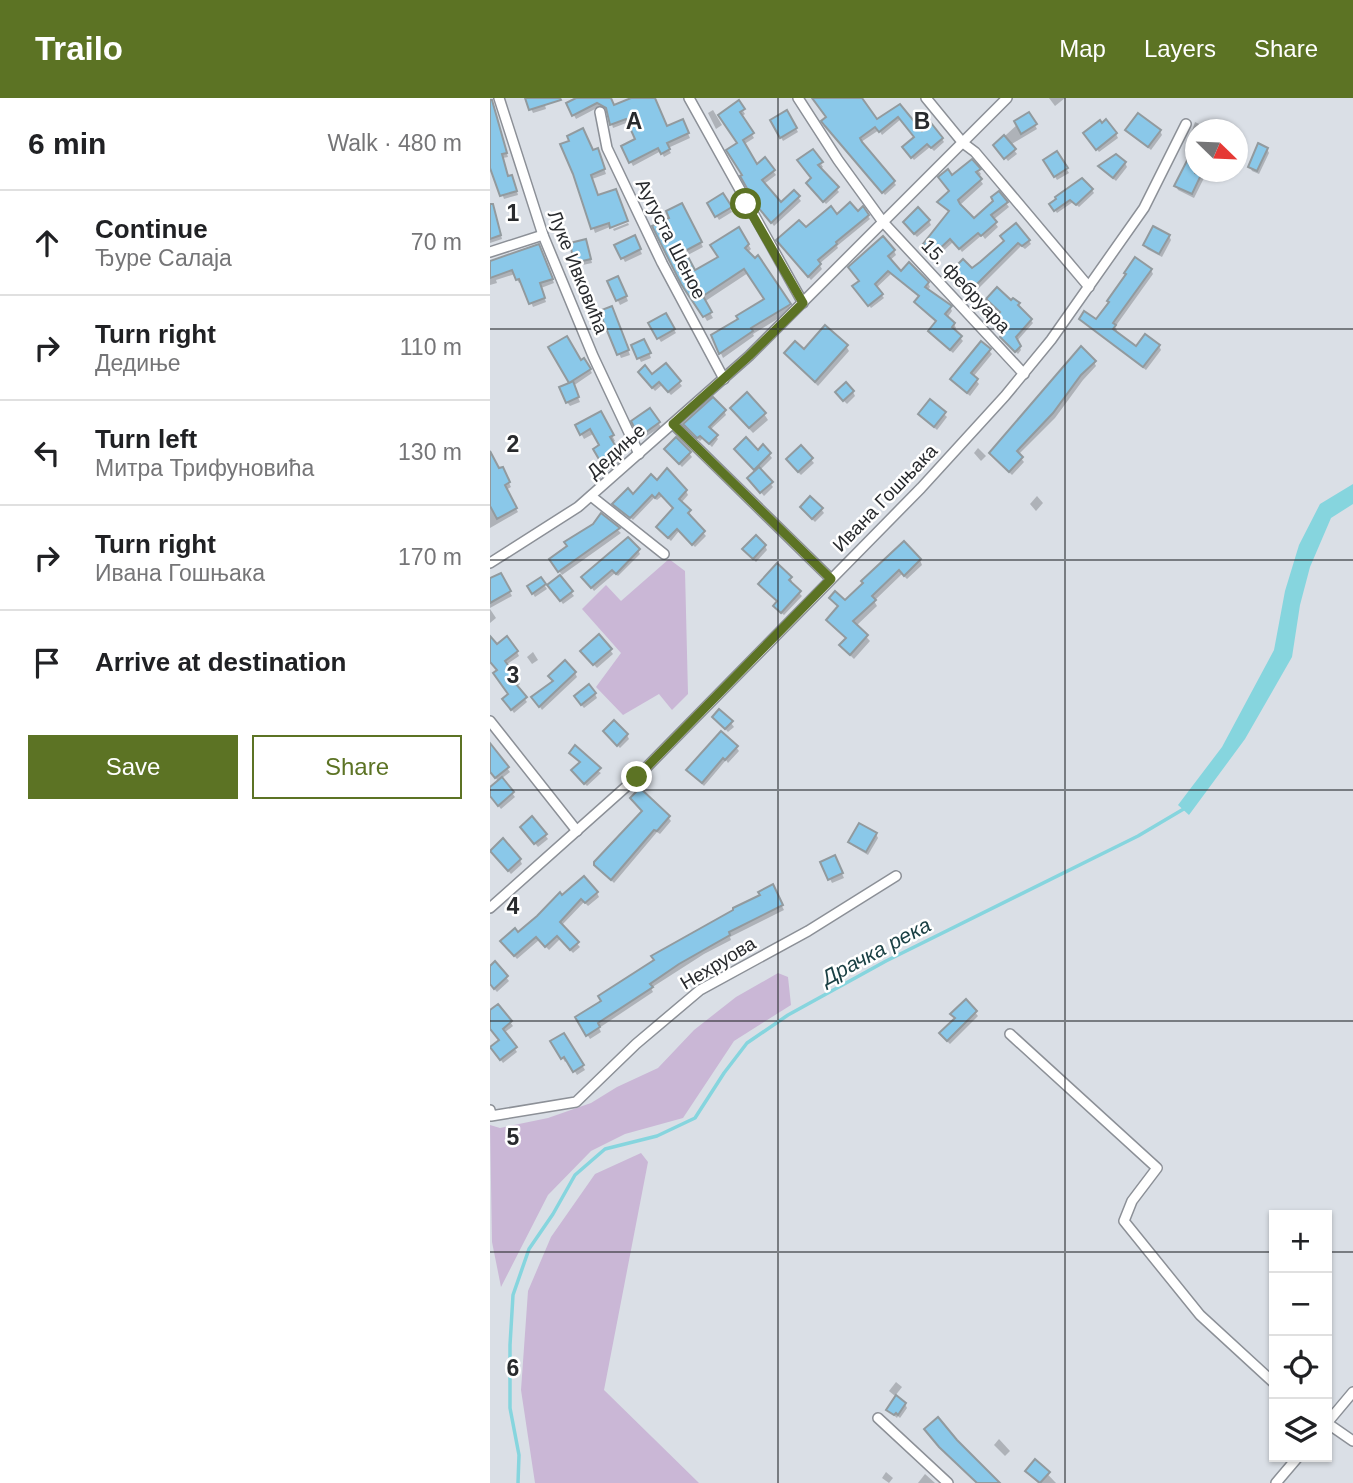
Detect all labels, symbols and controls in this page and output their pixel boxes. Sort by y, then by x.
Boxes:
text: Trailo [35,30,123,67]
text: Map [1059,35,1106,62]
text: Layers [1144,35,1216,62]
text: Share [1254,35,1318,62]
text: A [626,108,642,134]
text: B [914,108,930,134]
north arrow [1185,119,1248,182]
text: 6 min [28,127,106,160]
text: Walk · 480 m [327,130,462,156]
street label: Аугуста Шеное [632,176,710,302]
route start [730,188,761,219]
text: 1 [507,200,520,226]
street label: Луке Ивковића [544,207,612,337]
text: Continue [95,214,208,244]
icon: ahead [28,224,66,262]
text: 70 m [411,229,462,255]
street label: 15. фебруара [917,235,1015,337]
text: Ђуре Салаја [95,245,232,271]
text: Turn right [95,319,216,349]
icon: right [28,329,66,367]
text: 110 m [400,334,462,360]
text: Дедиње [95,350,181,376]
street label: Дедиње [583,420,649,482]
text: Turn left [95,424,197,454]
text: 2 [507,431,519,457]
icon: left [28,434,66,472]
text: 130 m [398,439,462,465]
street label: Ивана Гошњака [829,440,942,556]
text: Митра Трифуновића [95,455,314,481]
text: Turn right [95,529,216,559]
icon: right [28,539,66,577]
text: 170 m [398,544,462,570]
text: Ивана Гошњака [95,560,265,586]
icon: arrive [28,644,66,682]
text: Arrive at destination [95,647,346,677]
text: 3 [507,662,519,688]
button: Save [28,735,238,799]
button: Share [252,735,462,799]
route end [621,761,652,792]
text: 4 [507,893,520,919]
water label: Драчка река [816,913,934,990]
street label: Нехруова [677,932,760,994]
text: 5 [507,1124,520,1150]
map controls [1269,1210,1332,1462]
button: + [1269,1210,1332,1273]
button: − [1269,1273,1332,1336]
button: locate [1269,1336,1332,1399]
text: 6 [507,1355,519,1381]
button: layers [1269,1399,1332,1462]

